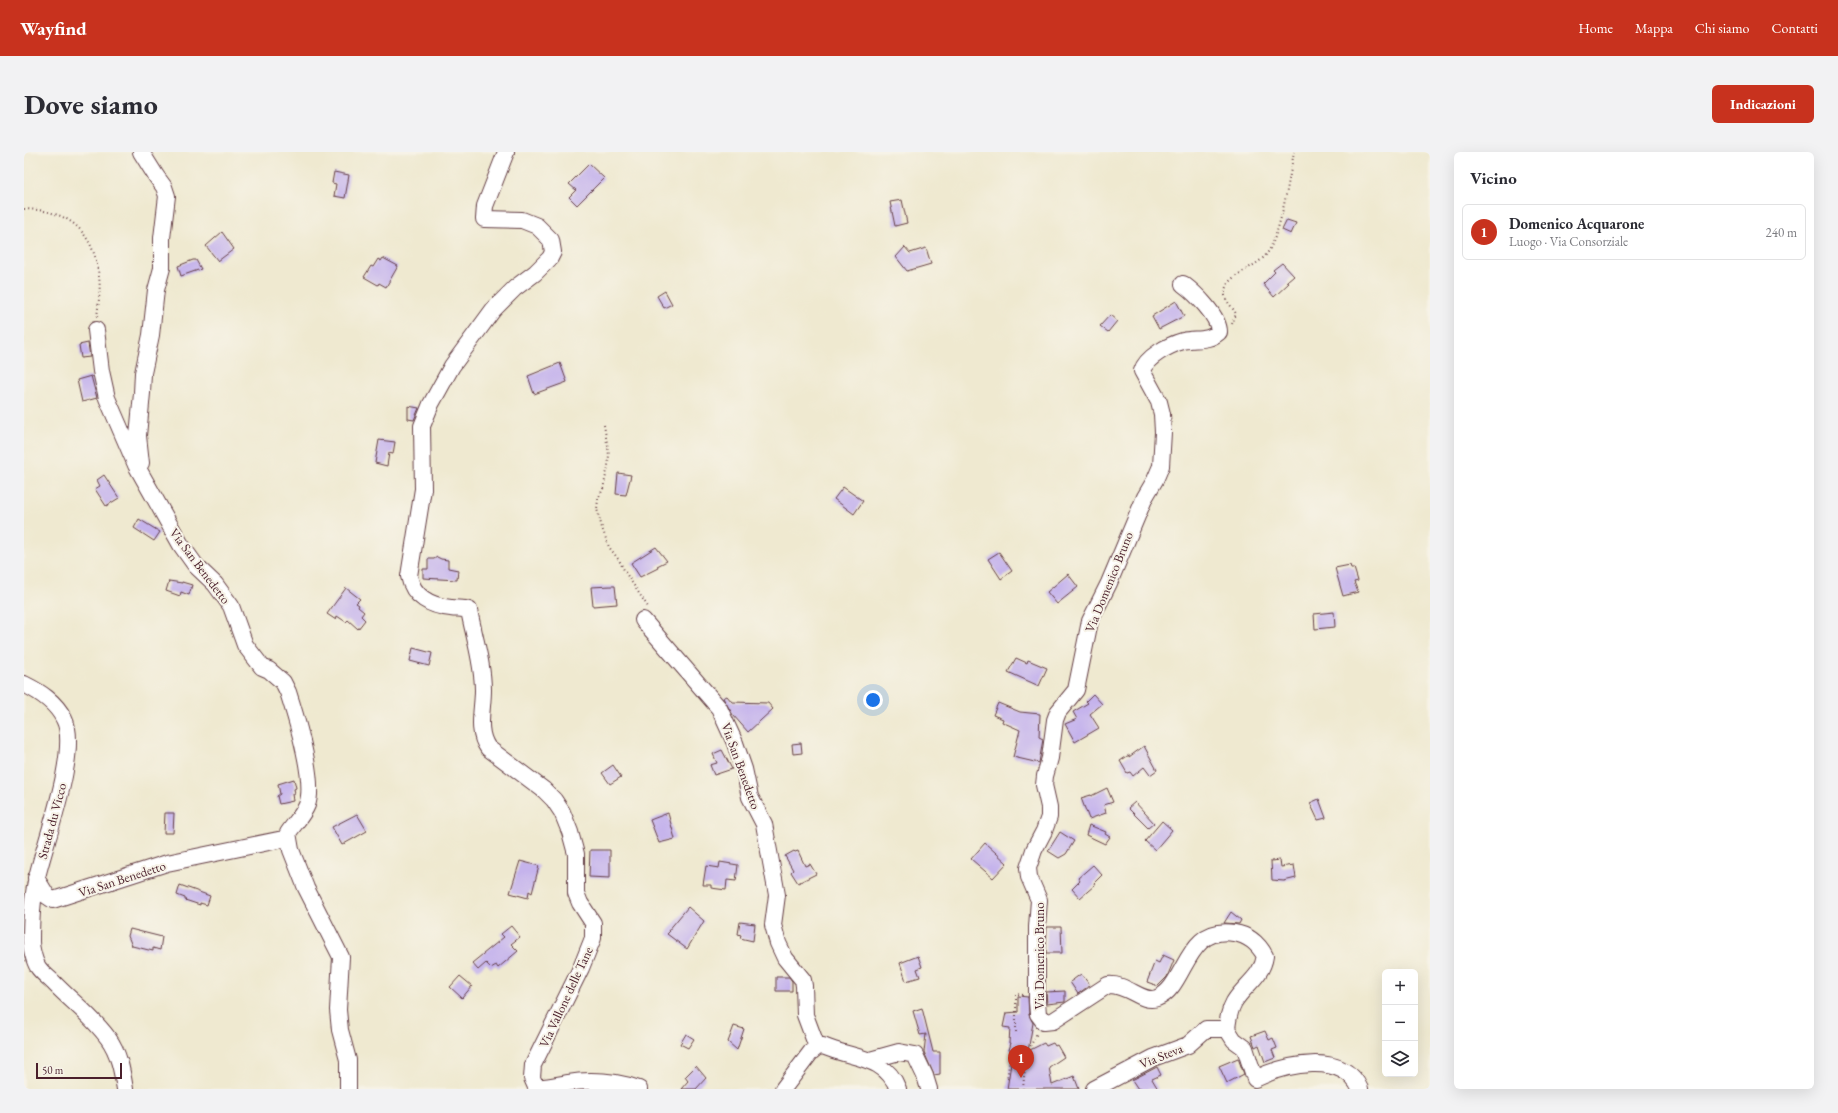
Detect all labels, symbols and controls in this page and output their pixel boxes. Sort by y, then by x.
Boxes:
text: Wayfind [20,16,87,41]
text: Home [1578,19,1613,37]
text: Mappa [1635,19,1673,37]
text: Chi siamo [1695,19,1750,37]
text: Contatti [1772,19,1818,37]
button: Indicazioni [1712,85,1814,123]
text: Dove siamo [24,86,158,122]
text: Vicino [1470,167,1517,189]
text: Domenico Acquarone [1509,214,1644,233]
text: 1 [1481,224,1487,241]
text: 240 m [1766,224,1797,241]
text: Luogo · Via Consorziale [1509,233,1628,250]
street label: Via San Benedetto [166,525,234,607]
street label: Via Domenico Bruno [1081,529,1137,635]
your location [863,690,883,710]
street label: Via San Benedetto [717,720,765,812]
street label: Strada du Vicco [34,781,70,861]
street label: Via San Benedetto [76,857,168,901]
street label: Via Domenico Bruno [1031,902,1048,1010]
street label: Via Vallone delle Tane [535,944,597,1050]
map controls [1382,969,1418,1077]
button: + [1382,969,1418,1005]
button: − [1382,1005,1418,1041]
street label: Via Steva [1137,1039,1186,1072]
button: layers [1382,1041,1418,1077]
pin: 1 [1008,1045,1034,1078]
scale bar [36,1061,122,1080]
text: 50 m [42,1063,63,1077]

